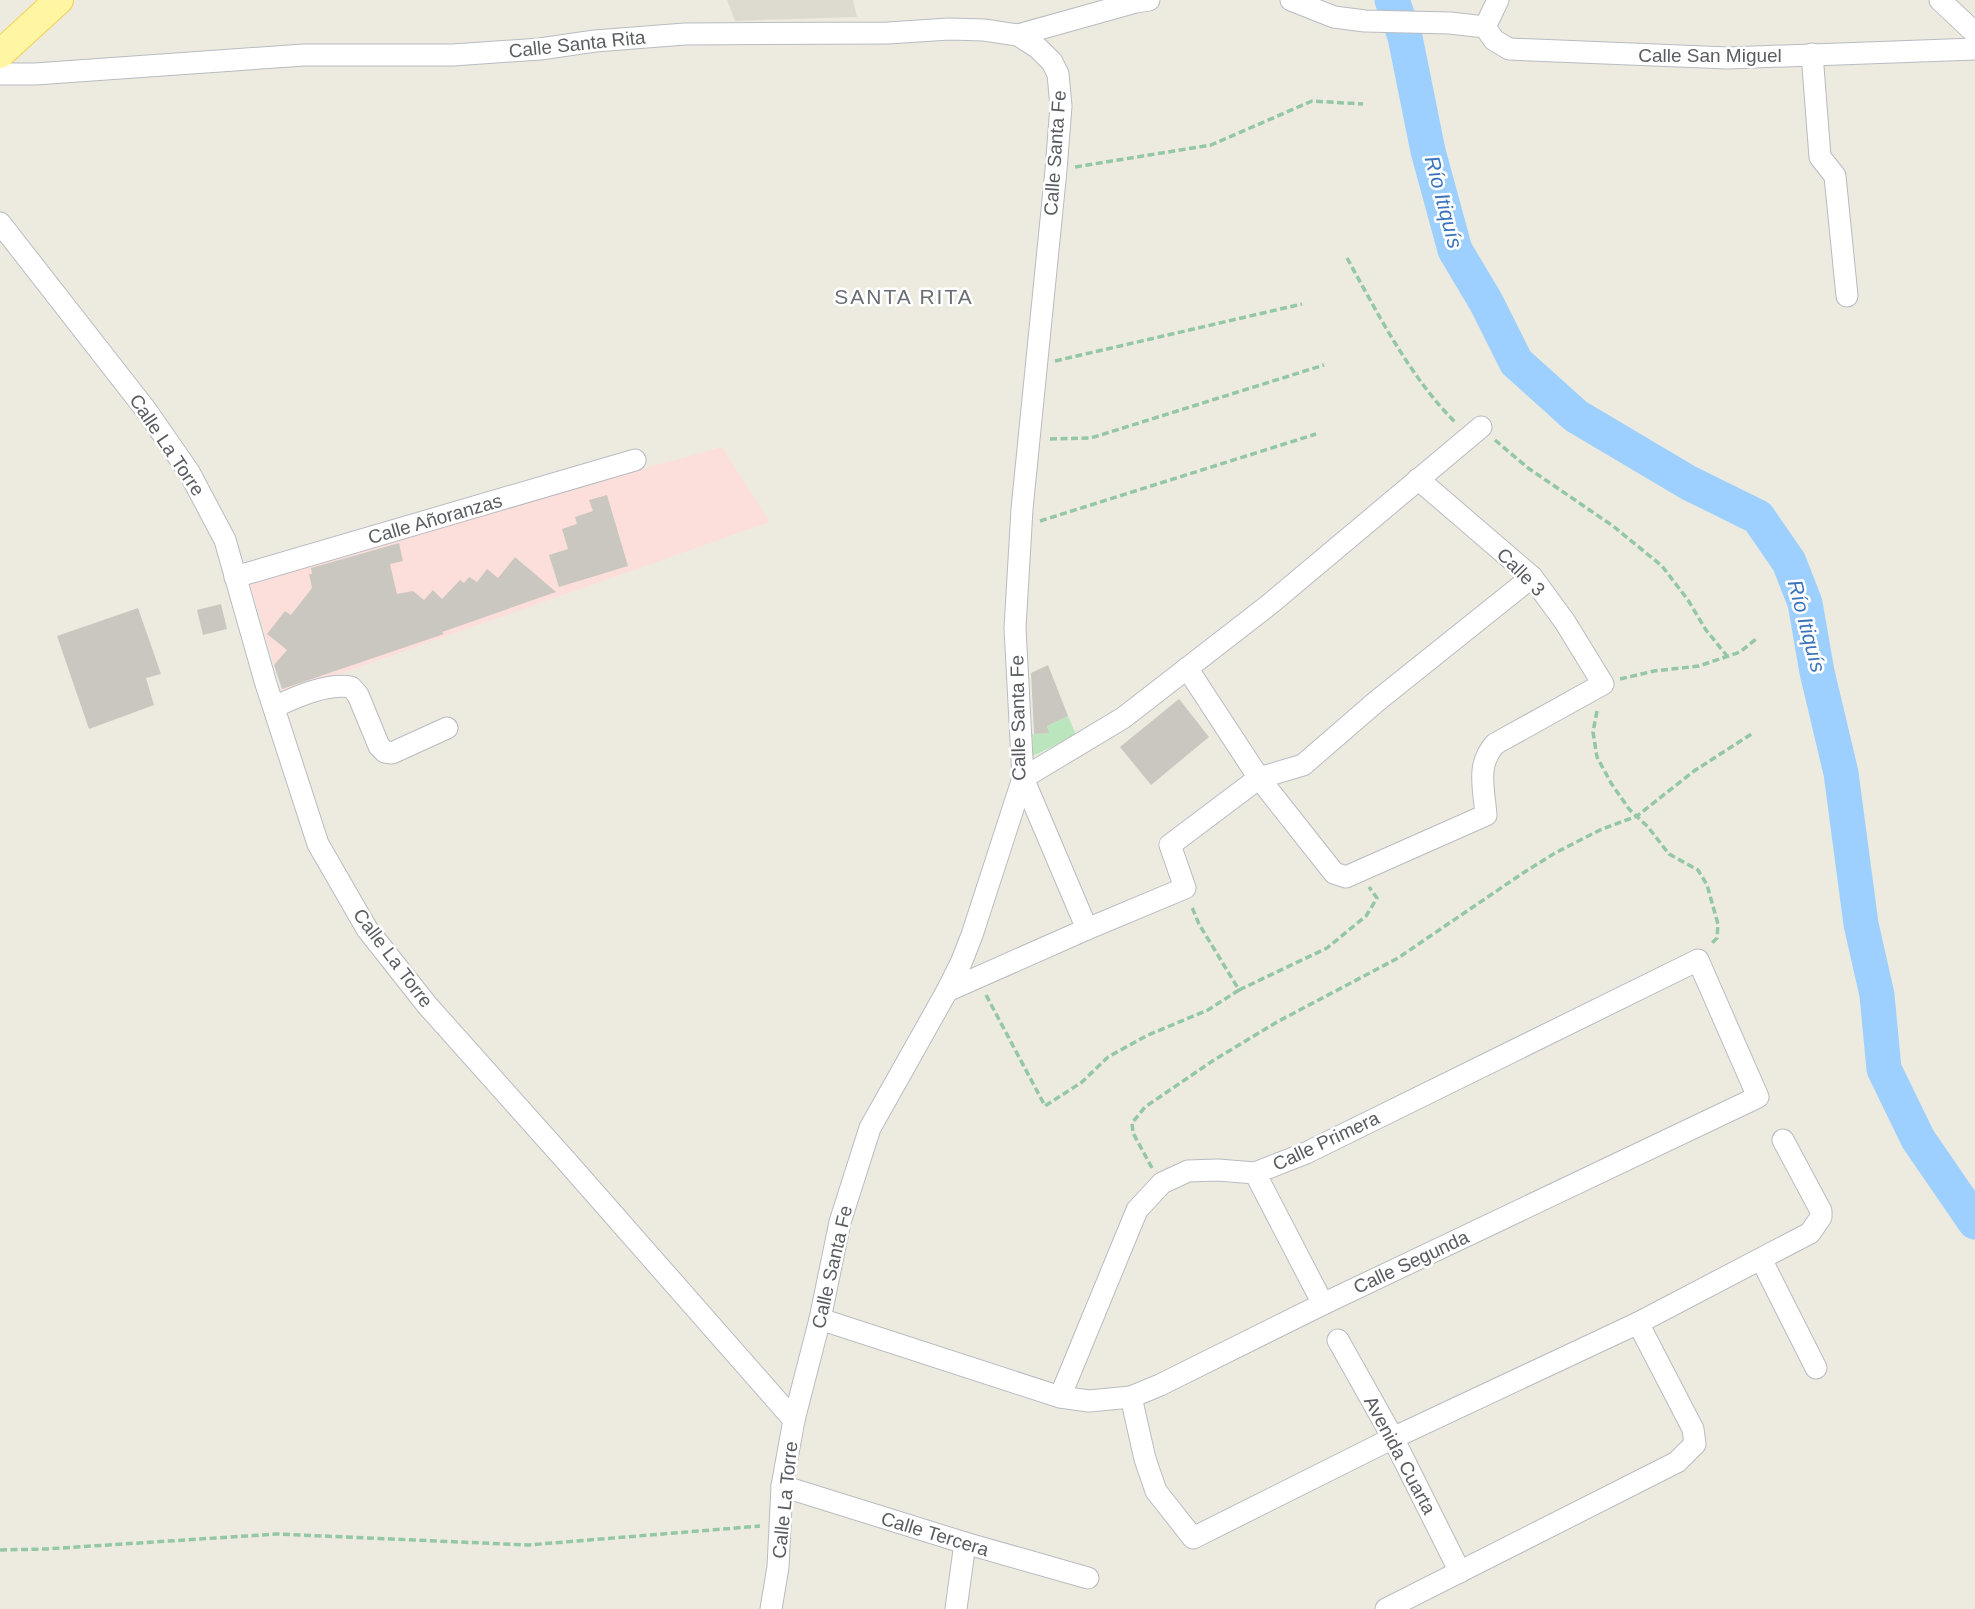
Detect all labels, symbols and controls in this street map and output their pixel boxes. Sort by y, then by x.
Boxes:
street label: Calle Santa Rita [508,26,647,62]
street label: Calle San Miguel [1638,45,1782,66]
street label: Calle Santa Fe [1040,90,1070,216]
water label: Río Itiquís [1421,153,1467,251]
district label: SANTA RITA [834,285,974,308]
street label: Calle La Torre [125,390,209,500]
street label: Calle Añoranzas [366,490,504,548]
street label: Calle 3 [1493,544,1549,600]
water label: Río Itiquís [1784,577,1830,675]
street label: Calle Santa Fe [1006,655,1030,781]
street label: Calle La Torre [349,905,437,1011]
street label: Calle Primera [1269,1107,1383,1175]
street label: Calle Santa Fe [808,1203,856,1331]
street label: Calle Segunda [1350,1226,1472,1298]
street label: Avenida Cuarta [1360,1392,1440,1518]
street label: Calle La Torre [768,1440,802,1560]
street label: Calle Tercera [879,1508,992,1560]

